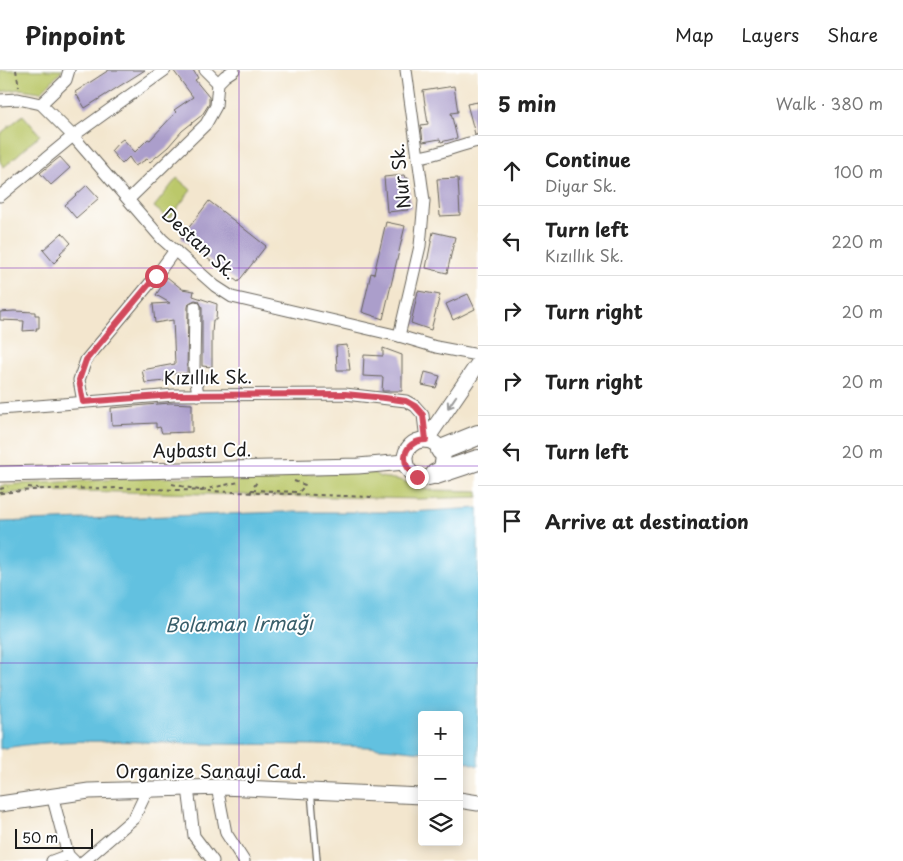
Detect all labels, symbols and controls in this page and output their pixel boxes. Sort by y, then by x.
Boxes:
text: Pinpoint [25,17,126,53]
text: Map [675,21,714,48]
text: Layers [742,21,799,48]
text: Share [827,21,878,48]
text: 5 min [498,87,556,119]
text: Walk · 380 m [776,91,883,115]
street label: Nur Sk. [383,142,416,210]
text: Continue [545,145,631,173]
icon: ahead [498,157,526,185]
text: 100 m [834,159,883,183]
text: Diyar Sk. [545,173,617,197]
street label: Destan Sk. [156,201,244,285]
text: Turn left [545,215,629,243]
icon: left [498,227,526,255]
text: 220 m [832,229,883,253]
text: Kızıllık Sk. [545,243,624,267]
route start [145,265,168,288]
icon: right [498,297,526,325]
text: Turn right [545,297,643,325]
text: 20 m [842,299,883,323]
street label: Kızıllık Sk. [163,362,252,391]
icon: right [498,367,526,395]
text: Turn right [545,367,643,395]
text: 20 m [842,369,883,393]
one-way arrow [447,395,457,409]
street label: Aybastı Cd. [152,435,252,464]
icon: left [498,437,526,465]
text: Turn left [545,437,629,465]
text: 20 m [842,439,883,463]
route end [406,466,429,489]
icon: arrive [498,507,526,535]
text: Arrive at destination [545,507,749,535]
water label: Bolaman Irmağı [165,608,315,638]
map controls [418,711,463,846]
button: + [418,711,463,756]
button: − [418,756,463,801]
street label: Organize Sanayi Cad. [115,757,307,784]
button: layers [418,801,463,846]
scale bar [15,826,92,849]
text: 50 m [22,827,58,848]

